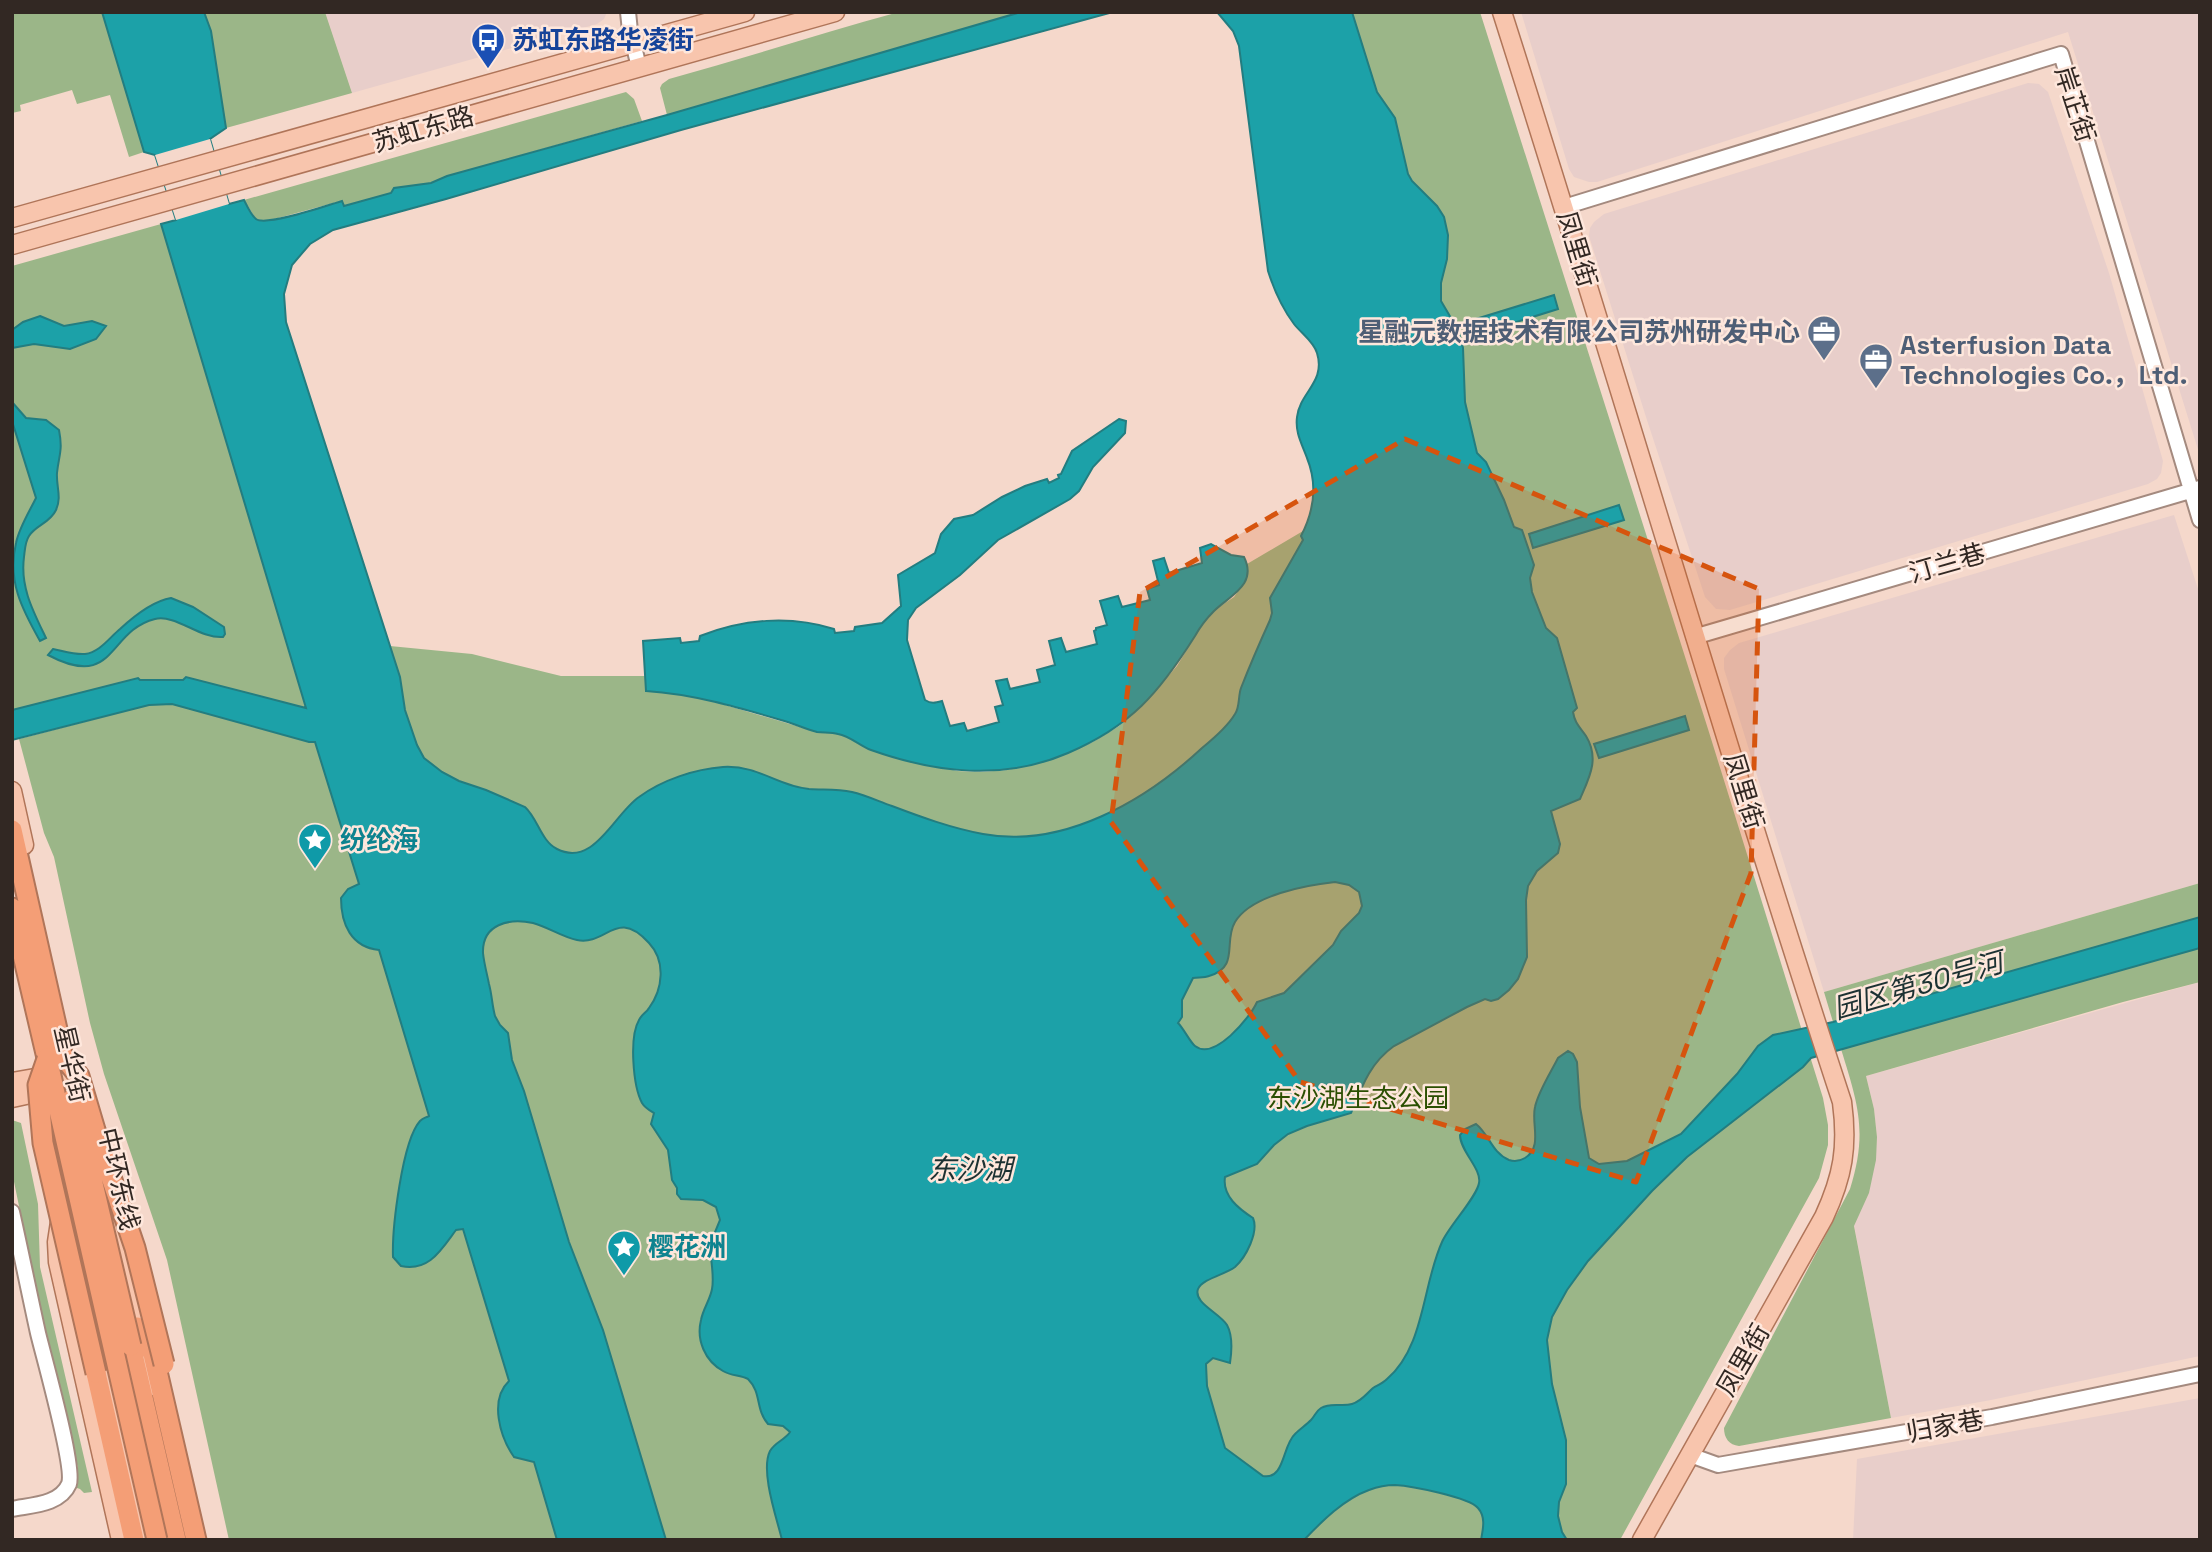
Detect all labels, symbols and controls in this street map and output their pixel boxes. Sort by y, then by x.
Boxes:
bus stop icon: 苏虹东路华凌街 [469,21,507,70]
place label: 苏虹东路华凌街 [512,23,694,57]
street label: 岸芷街 [2047,62,2103,146]
street label: 苏虹东路 [368,98,478,160]
street label: 凤里街 [1549,207,1605,291]
office icon: 星融元数据技术有限公司苏州研发中心 [1805,313,1843,362]
place label: 星融元数据技术有限公司苏州研发中心 [1358,315,1800,349]
place label: Asterfusion Data Technologies Co.，Ltd. [1900,328,2187,392]
office icon: Asterfusion Data Technologies Co.，Ltd. [1857,341,1895,390]
street label: 汀兰巷 [1905,536,1989,590]
street label: 凤里街 [1716,749,1772,833]
place icon: 纷纶海 [296,821,334,870]
place label: 纷纶海 [340,823,418,857]
water label: 园区第30号河 [1829,942,2012,1026]
street label: 星华街 [47,1022,97,1106]
park label: 东沙湖生态公园 [1267,1081,1449,1115]
street label: 中环东线 [91,1125,147,1233]
water label: 东沙湖 [928,1151,1016,1187]
place icon: 樱花洲 [605,1228,643,1277]
place label: 樱花洲 [648,1230,726,1264]
street label: 凤里街 [1709,1318,1777,1402]
street label: 归家巷 [1904,1402,1986,1450]

